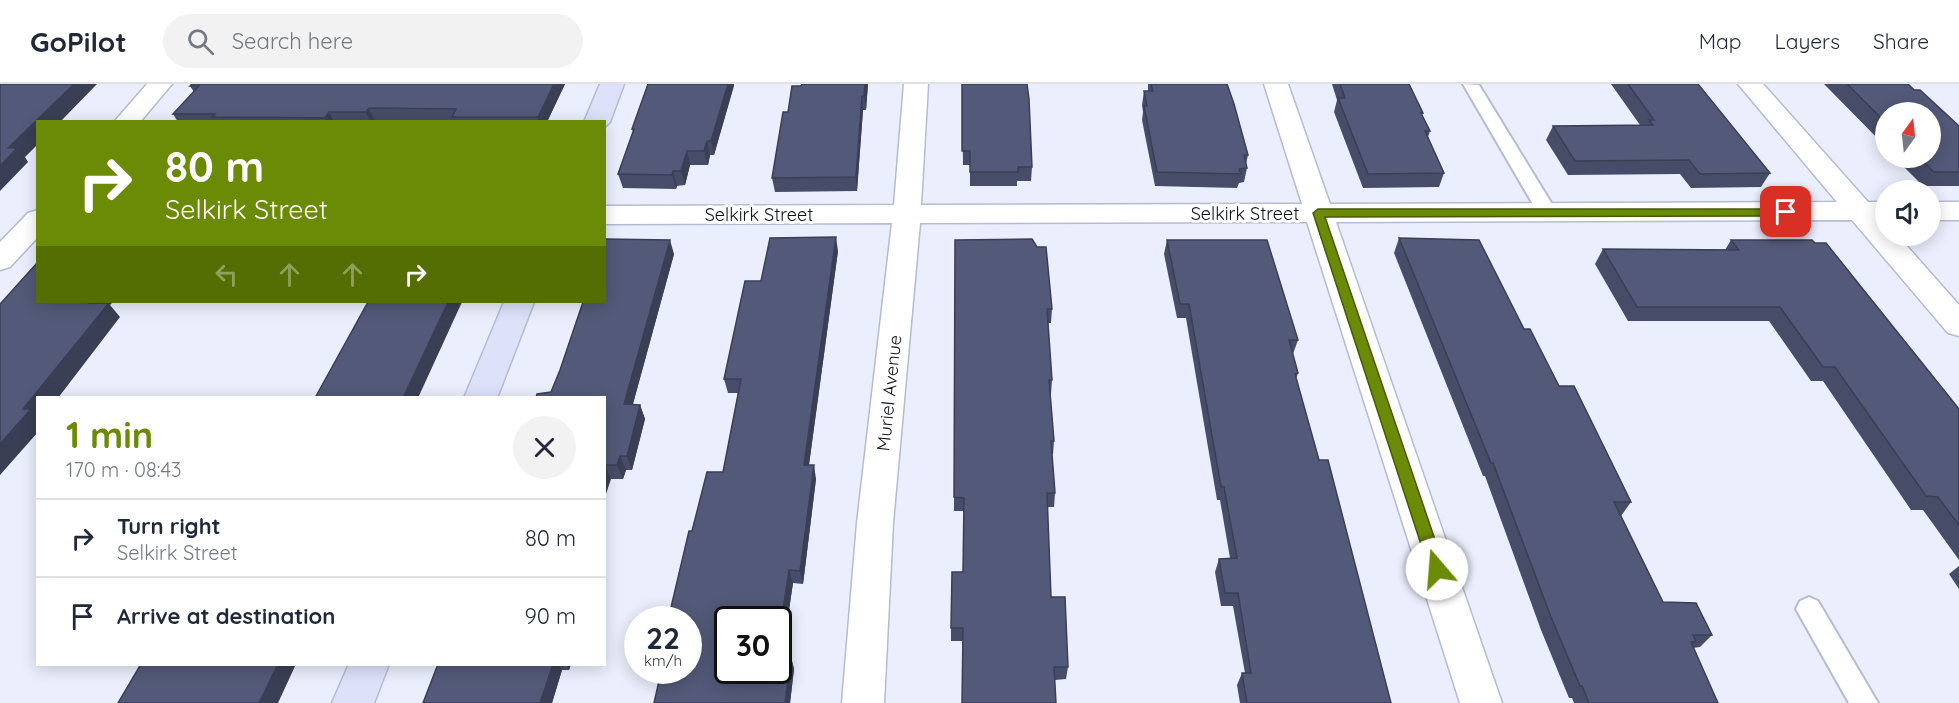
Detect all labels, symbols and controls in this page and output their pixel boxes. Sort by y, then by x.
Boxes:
search box [163,14,583,68]
text: GoPilot [30,24,127,59]
icon: search [184,25,217,58]
text: Search here [232,27,353,55]
text: Map [1699,28,1742,54]
text: Layers [1775,28,1840,54]
text: Share [1873,28,1929,54]
north arrow [1875,102,1941,168]
map controls [1875,102,1941,246]
text: 80 m [165,140,264,193]
icon: right [66,144,144,222]
button: sound [1875,180,1941,246]
pin [1760,186,1811,237]
text: Selkirk Street [165,192,328,226]
icon: arrive [1769,195,1802,228]
street label: Selkirk Street [1191,202,1299,225]
street label: Selkirk Street [705,203,813,226]
icon: left [210,258,243,291]
icon: ahead [273,258,306,291]
icon: ahead [336,258,369,291]
icon: right [399,258,432,291]
street label: Muriel Avenue [871,334,907,452]
text: 1 min [66,412,153,457]
button: close [513,416,576,479]
text: 170 m · 08:43 [66,457,182,482]
text: Turn right [117,512,221,540]
icon: right [66,522,99,555]
text: 80 m [525,524,576,552]
position arrow [1405,537,1469,601]
text: Selkirk Street [117,540,238,565]
icon: arrive [66,600,99,633]
text: Arrive at destination [117,602,335,630]
text: 90 m [525,602,576,630]
speed limit sign: 30 [714,606,792,684]
text: 22 [646,619,680,657]
text: km/h [644,651,682,670]

